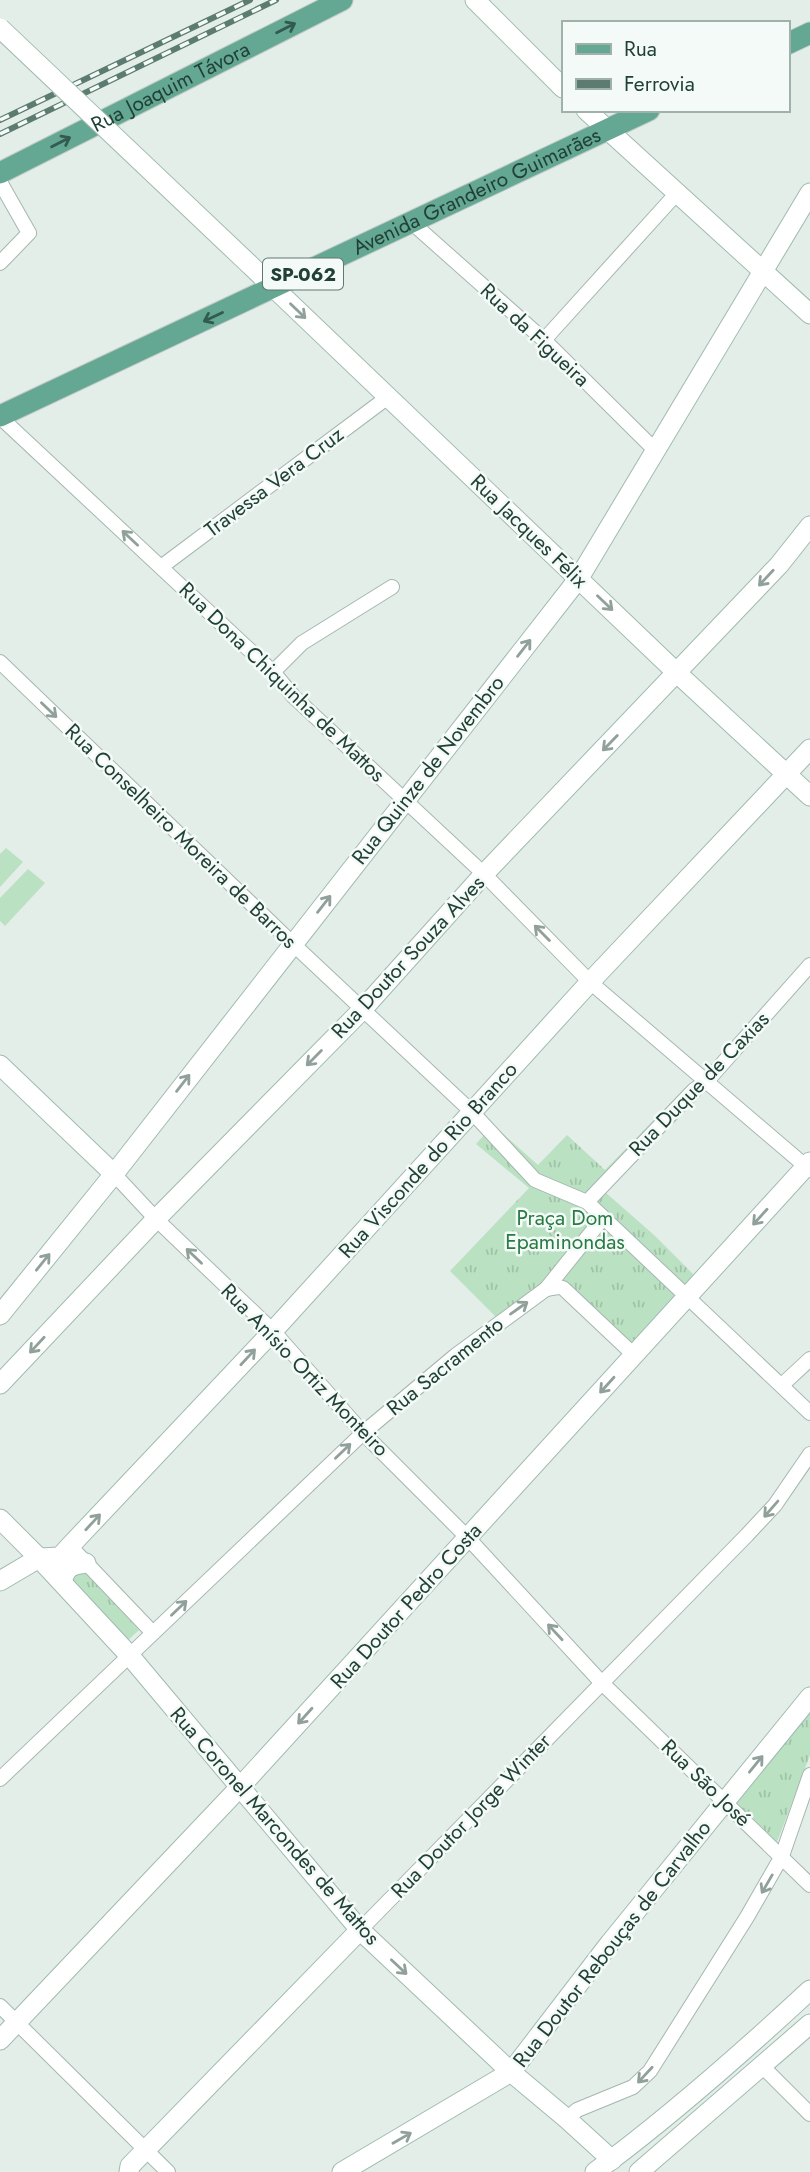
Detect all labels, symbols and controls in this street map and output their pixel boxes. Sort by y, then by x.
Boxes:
one-way arrow [275,21,296,35]
legend [562,21,789,112]
street label: Rua Joaquim Távora [86,34,255,140]
text: Rua [624,34,657,64]
text: Ferrovia [624,69,695,99]
street label: Avenida Grandeiro Guimarães [348,120,606,263]
one-way arrow [50,135,71,149]
road number: SP-062 [263,258,343,290]
street label: Rua da Figueira [474,276,596,394]
one-way arrow [290,303,307,320]
one-way arrow [203,311,224,324]
street label: Travessa Vera Cruz [198,420,350,544]
street label: Rua Jacques Félix [464,467,594,595]
one-way arrow [122,530,139,547]
one-way arrow [758,569,775,586]
street label: Rua Dona Chiquinha de Mattos [172,575,392,789]
one-way arrow [596,595,613,612]
one-way arrow [517,639,532,657]
street label: Rua Quinze de Novembro [345,669,511,871]
one-way arrow [40,701,57,718]
street label: Rua Conselheiro Moreira de Barros [58,717,304,955]
one-way arrow [601,734,618,751]
street label: Rua Doutor Souza Alves [324,869,492,1045]
one-way arrow [316,895,331,914]
one-way arrow [534,925,551,942]
street label: Rua Duque de Caxias [622,1005,776,1163]
one-way arrow [306,1050,323,1067]
street label: Rua Visconde do Rio Branco [332,1055,524,1265]
one-way arrow [176,1074,191,1093]
park label: Praça Dom Epaminondas [505,1203,625,1257]
one-way arrow [752,1208,768,1226]
one-way arrow [186,1247,203,1264]
one-way arrow [35,1253,50,1271]
street label: Rua Anísio Ortiz Monteiro [214,1277,396,1463]
one-way arrow [509,1301,529,1315]
street label: Rua Sacramento [380,1309,510,1423]
one-way arrow [28,1336,45,1353]
one-way arrow [240,1349,257,1366]
one-way arrow [598,1376,615,1393]
one-way arrow [335,1443,352,1460]
one-way arrow [763,1500,779,1518]
one-way arrow [84,1514,101,1531]
street label: Rua Doutor Pedro Costa [323,1517,489,1695]
one-way arrow [170,1600,187,1617]
one-way arrow [547,1623,563,1641]
street label: Rua Coronel Marcondes de Mattos [163,1700,387,1952]
one-way arrow [297,1707,313,1725]
street label: Rua Doutor Jorge Winter [384,1726,558,1905]
street label: Rua São José [654,1732,758,1834]
one-way arrow [748,1755,763,1773]
street label: Rua Doutor Rebouças de Carvalho [506,1814,718,2074]
one-way arrow [760,1873,774,1893]
one-way arrow [390,1958,407,1975]
one-way arrow [636,2066,653,2083]
one-way arrow [391,2131,411,2145]

